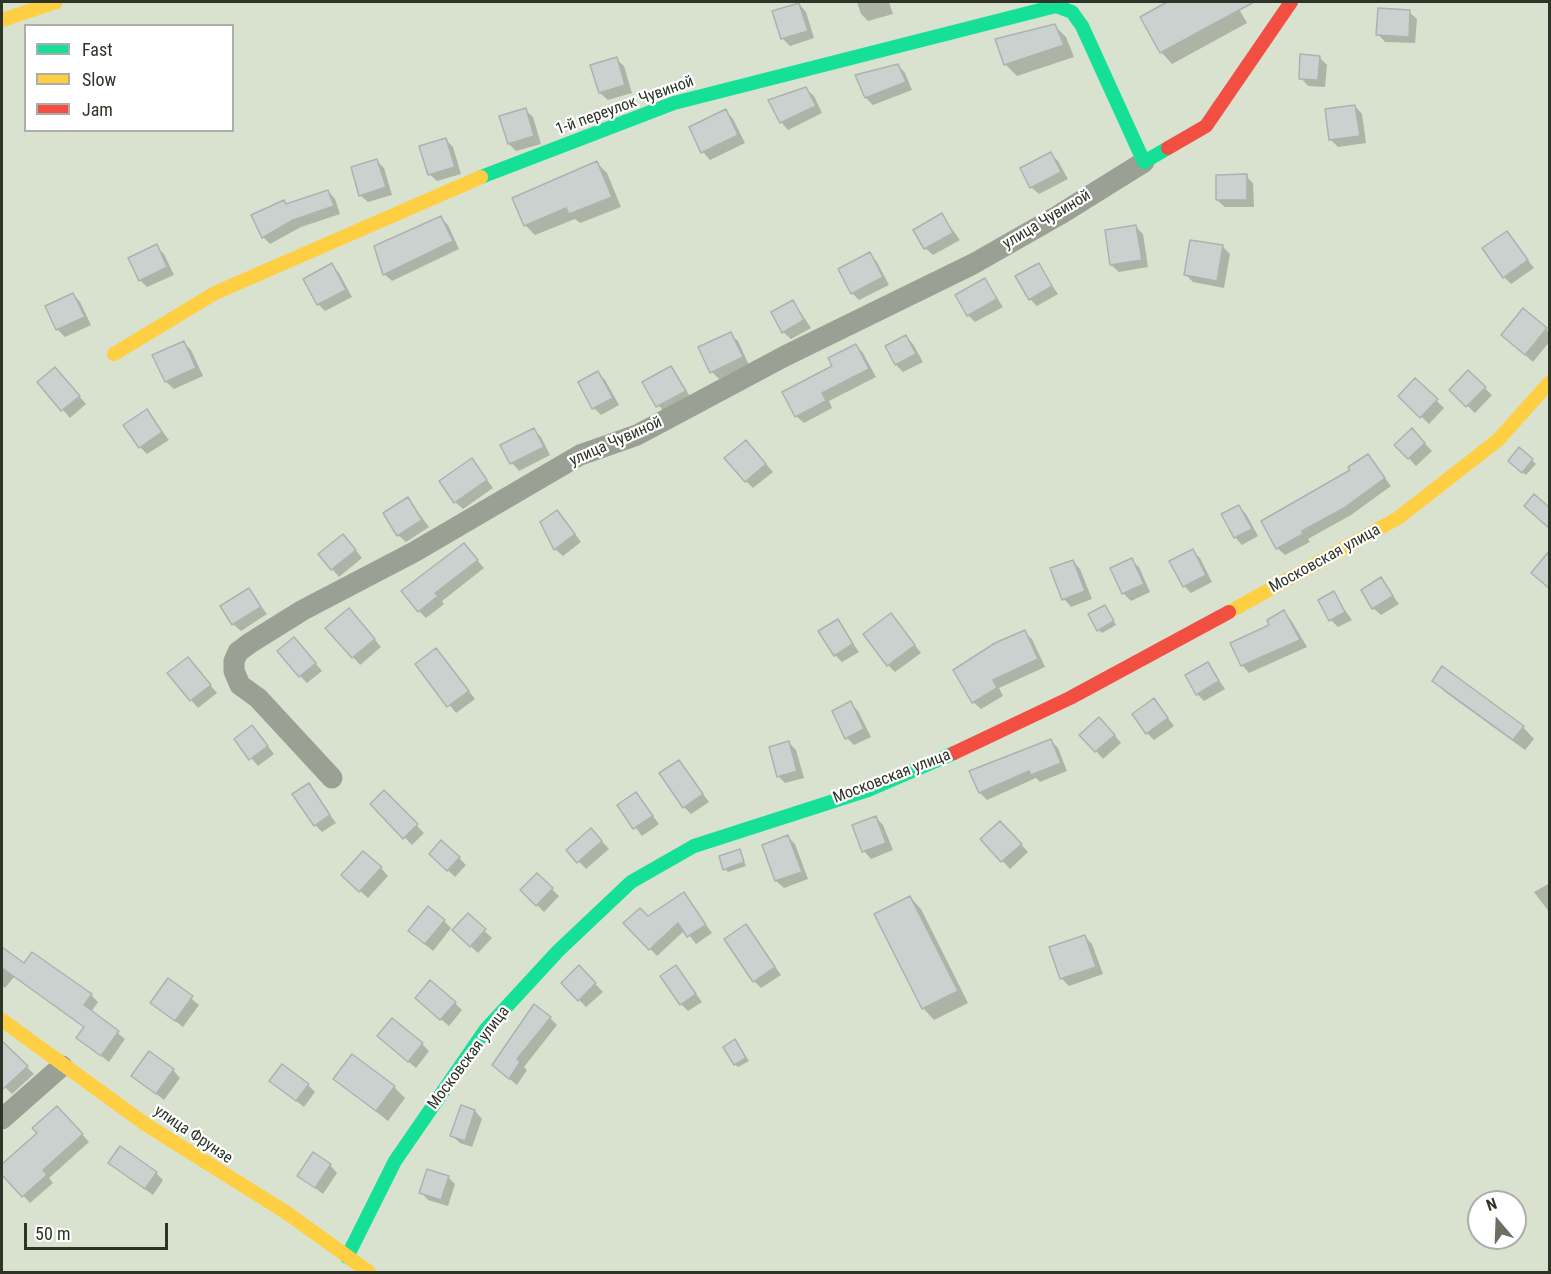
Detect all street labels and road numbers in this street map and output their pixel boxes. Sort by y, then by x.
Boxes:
street label: 1-й переулок Чувиной [553,72,697,140]
street label: улица Чувиной [1000,186,1094,254]
street label: улица Чувиной [567,413,665,471]
street label: Московская улица [1266,521,1384,597]
street label: Московская улица [831,746,953,808]
street label: Московская улица [424,1003,514,1113]
street label: улица Фрунзе [150,1102,236,1168]

